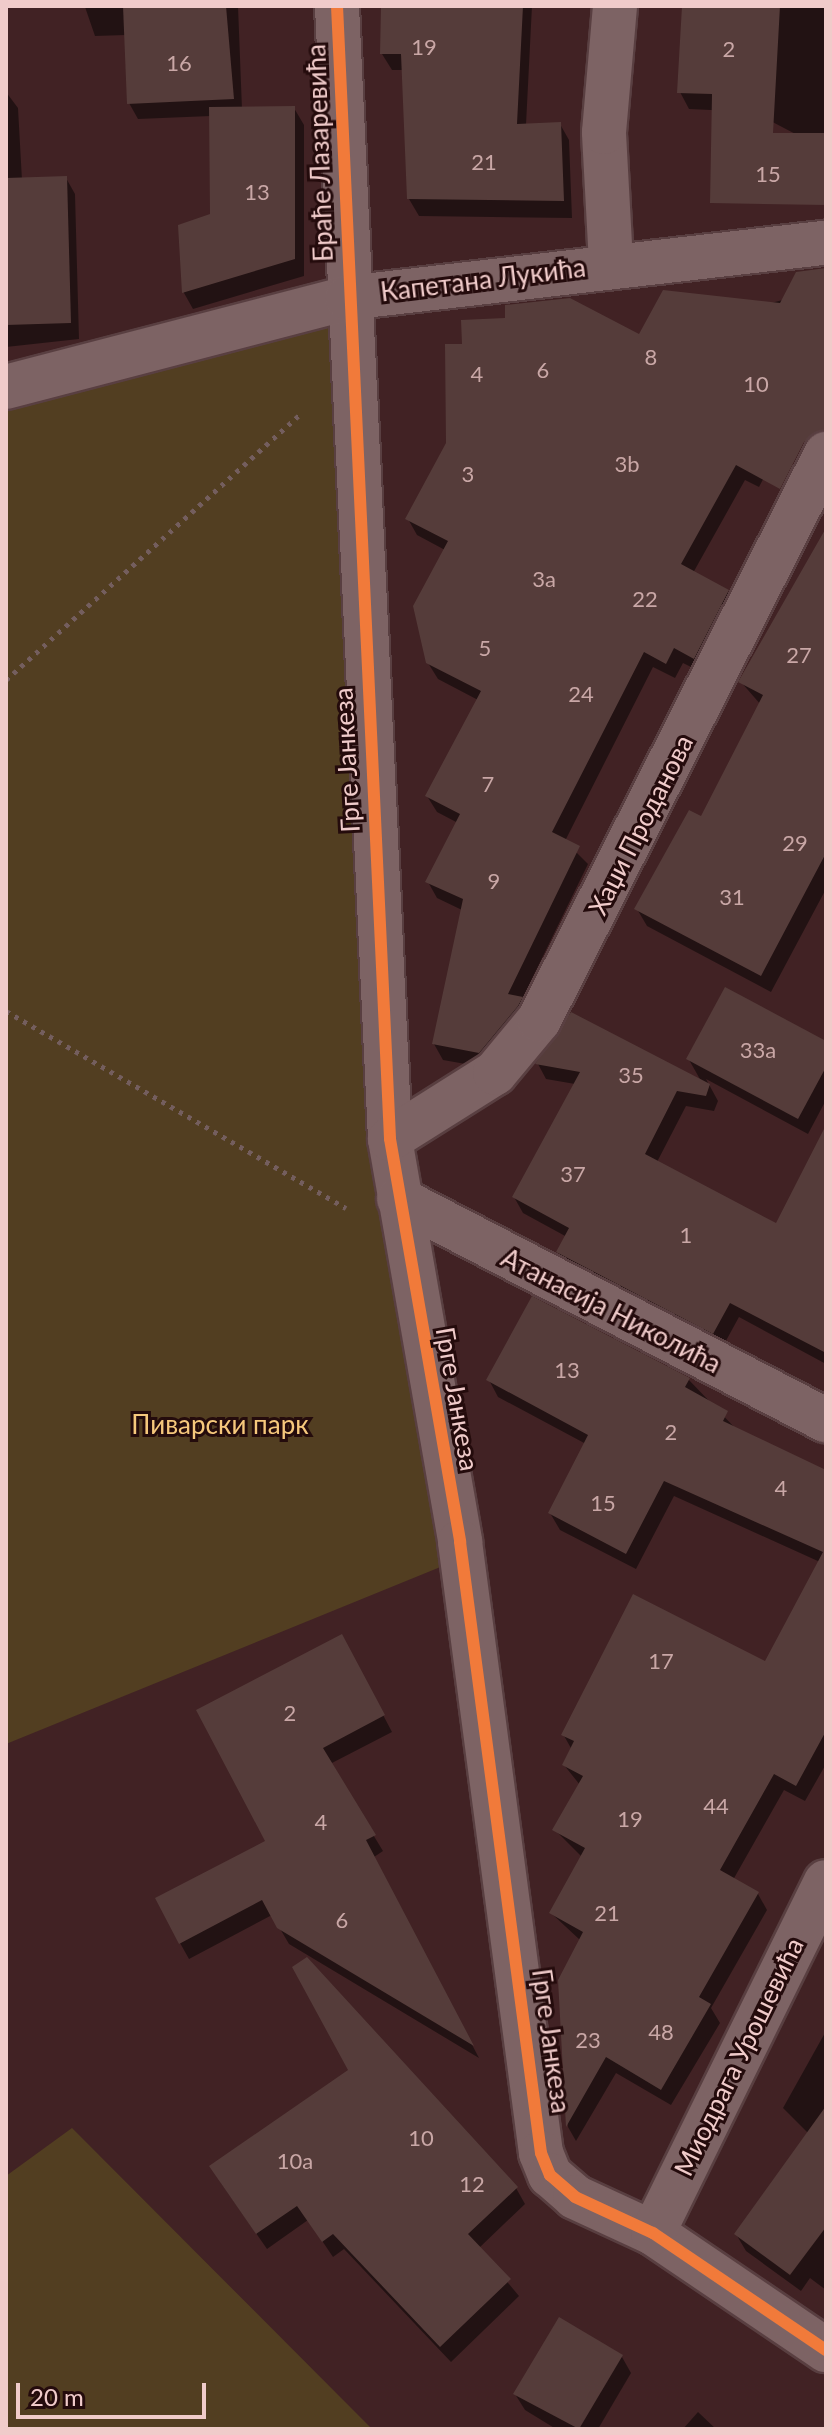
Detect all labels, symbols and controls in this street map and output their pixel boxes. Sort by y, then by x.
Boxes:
house number: 19 [411,34,437,60]
house number: 2 [723,36,735,62]
street label: Браће Лазаревића [301,44,339,262]
house number: 16 [166,50,192,76]
house number: 21 [471,149,497,175]
house number: 15 [755,161,781,187]
house number: 13 [244,179,270,205]
street label: Капетана Лукића [379,252,587,308]
house number: 8 [645,344,657,370]
house number: 6 [537,357,549,383]
house number: 4 [471,361,483,387]
house number: 10 [743,371,769,397]
house number: 3b [614,451,640,477]
house number: 3 [462,461,474,487]
house number: 3a [532,566,556,592]
house number: 22 [632,586,658,612]
house number: 5 [479,635,491,661]
house number: 27 [786,642,812,668]
house number: 24 [568,681,594,707]
street label: Грге Јанкеза [328,687,366,833]
street label: Хаџи Проданова [582,730,700,920]
house number: 7 [482,771,494,797]
house number: 29 [782,830,808,856]
house number: 9 [488,868,500,894]
house number: 31 [719,884,745,910]
house number: 33a [740,1037,776,1063]
house number: 35 [618,1062,644,1088]
house number: 37 [560,1161,586,1187]
house number: 1 [680,1222,692,1248]
street label: Атанасија Николића [496,1242,726,1380]
street label: Грге Јанкеза [429,1325,485,1473]
house number: 13 [554,1357,580,1383]
park label: Пиварски парк [131,1409,309,1441]
house number: 2 [665,1419,677,1445]
house number: 4 [775,1475,787,1501]
house number: 15 [590,1490,616,1516]
house number: 17 [648,1648,674,1674]
house number: 2 [284,1700,296,1726]
house number: 44 [703,1793,729,1819]
house number: 19 [617,1806,643,1832]
house number: 4 [315,1809,327,1835]
house number: 21 [594,1900,620,1926]
house number: 6 [336,1907,348,1933]
street label: Миодрага Урошевића [668,1933,810,2181]
street label: Грге Јанкеза [525,1967,577,2115]
house number: 48 [648,2019,674,2045]
house number: 23 [575,2027,601,2053]
house number: 10 [408,2125,434,2151]
house number: 10a [277,2148,313,2174]
house number: 12 [459,2171,485,2197]
scale bar [20,2367,210,2417]
text: 20 m [30,2382,84,2411]

